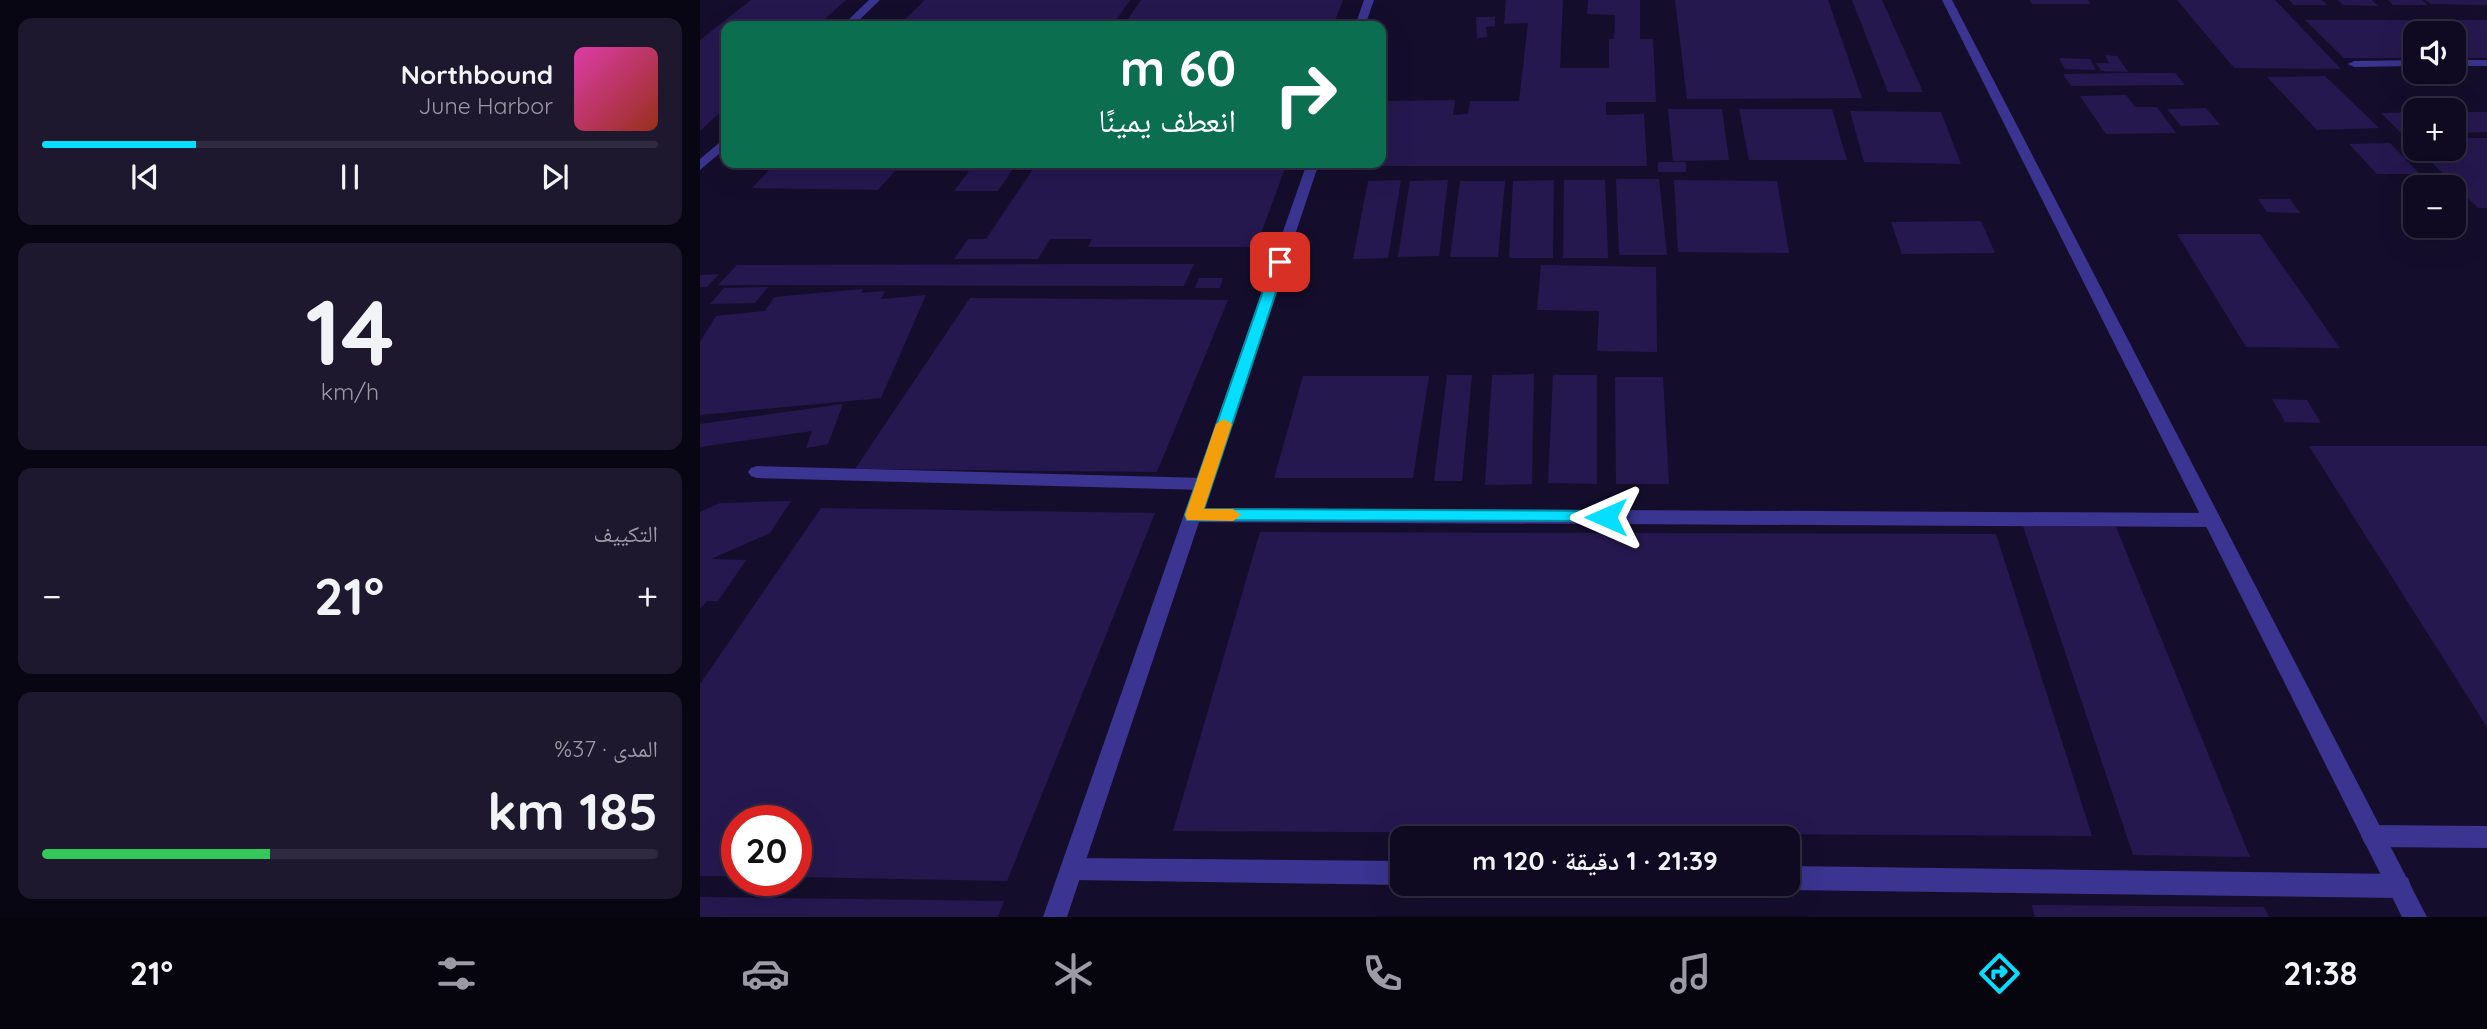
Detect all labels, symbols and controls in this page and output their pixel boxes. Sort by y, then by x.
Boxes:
map controls [2403,21,2466,238]
button: sound [2403,21,2466,84]
text: 60 m [1120,37,1236,98]
icon: right [1260,49,1351,140]
text: Northbound [401,58,553,91]
text: June Harbor [418,91,553,120]
button: + [2403,98,2466,161]
text: انعطف يمينًا [1098,100,1236,140]
icon: previous [126,158,164,196]
icon: pause [331,158,369,196]
icon: next [536,158,574,196]
button: − [2403,175,2466,238]
pin [1250,232,1310,292]
icon: arrive [1261,243,1299,281]
text: 14 [306,274,394,388]
text: km/h [321,377,379,406]
position arrow [1569,480,1643,554]
text: التكييف [593,519,658,548]
text: 21° [314,563,384,628]
text: − [42,572,62,620]
text: + [637,572,658,620]
text: المدى · 37% [554,734,658,763]
text: 185 km [487,778,658,843]
speed limit sign: 20 [721,805,812,896]
text: 21:39 · 1 دقيقة · 120 m [1472,844,1718,877]
icon: filters [432,949,481,998]
icon: car [741,949,790,998]
icon: climate [1049,949,1098,998]
icon: phone [1358,949,1407,998]
icon: music [1666,949,1715,998]
icon: directions [1975,949,2024,998]
text: 21° [130,953,173,993]
text: 21:38 [2283,953,2357,993]

